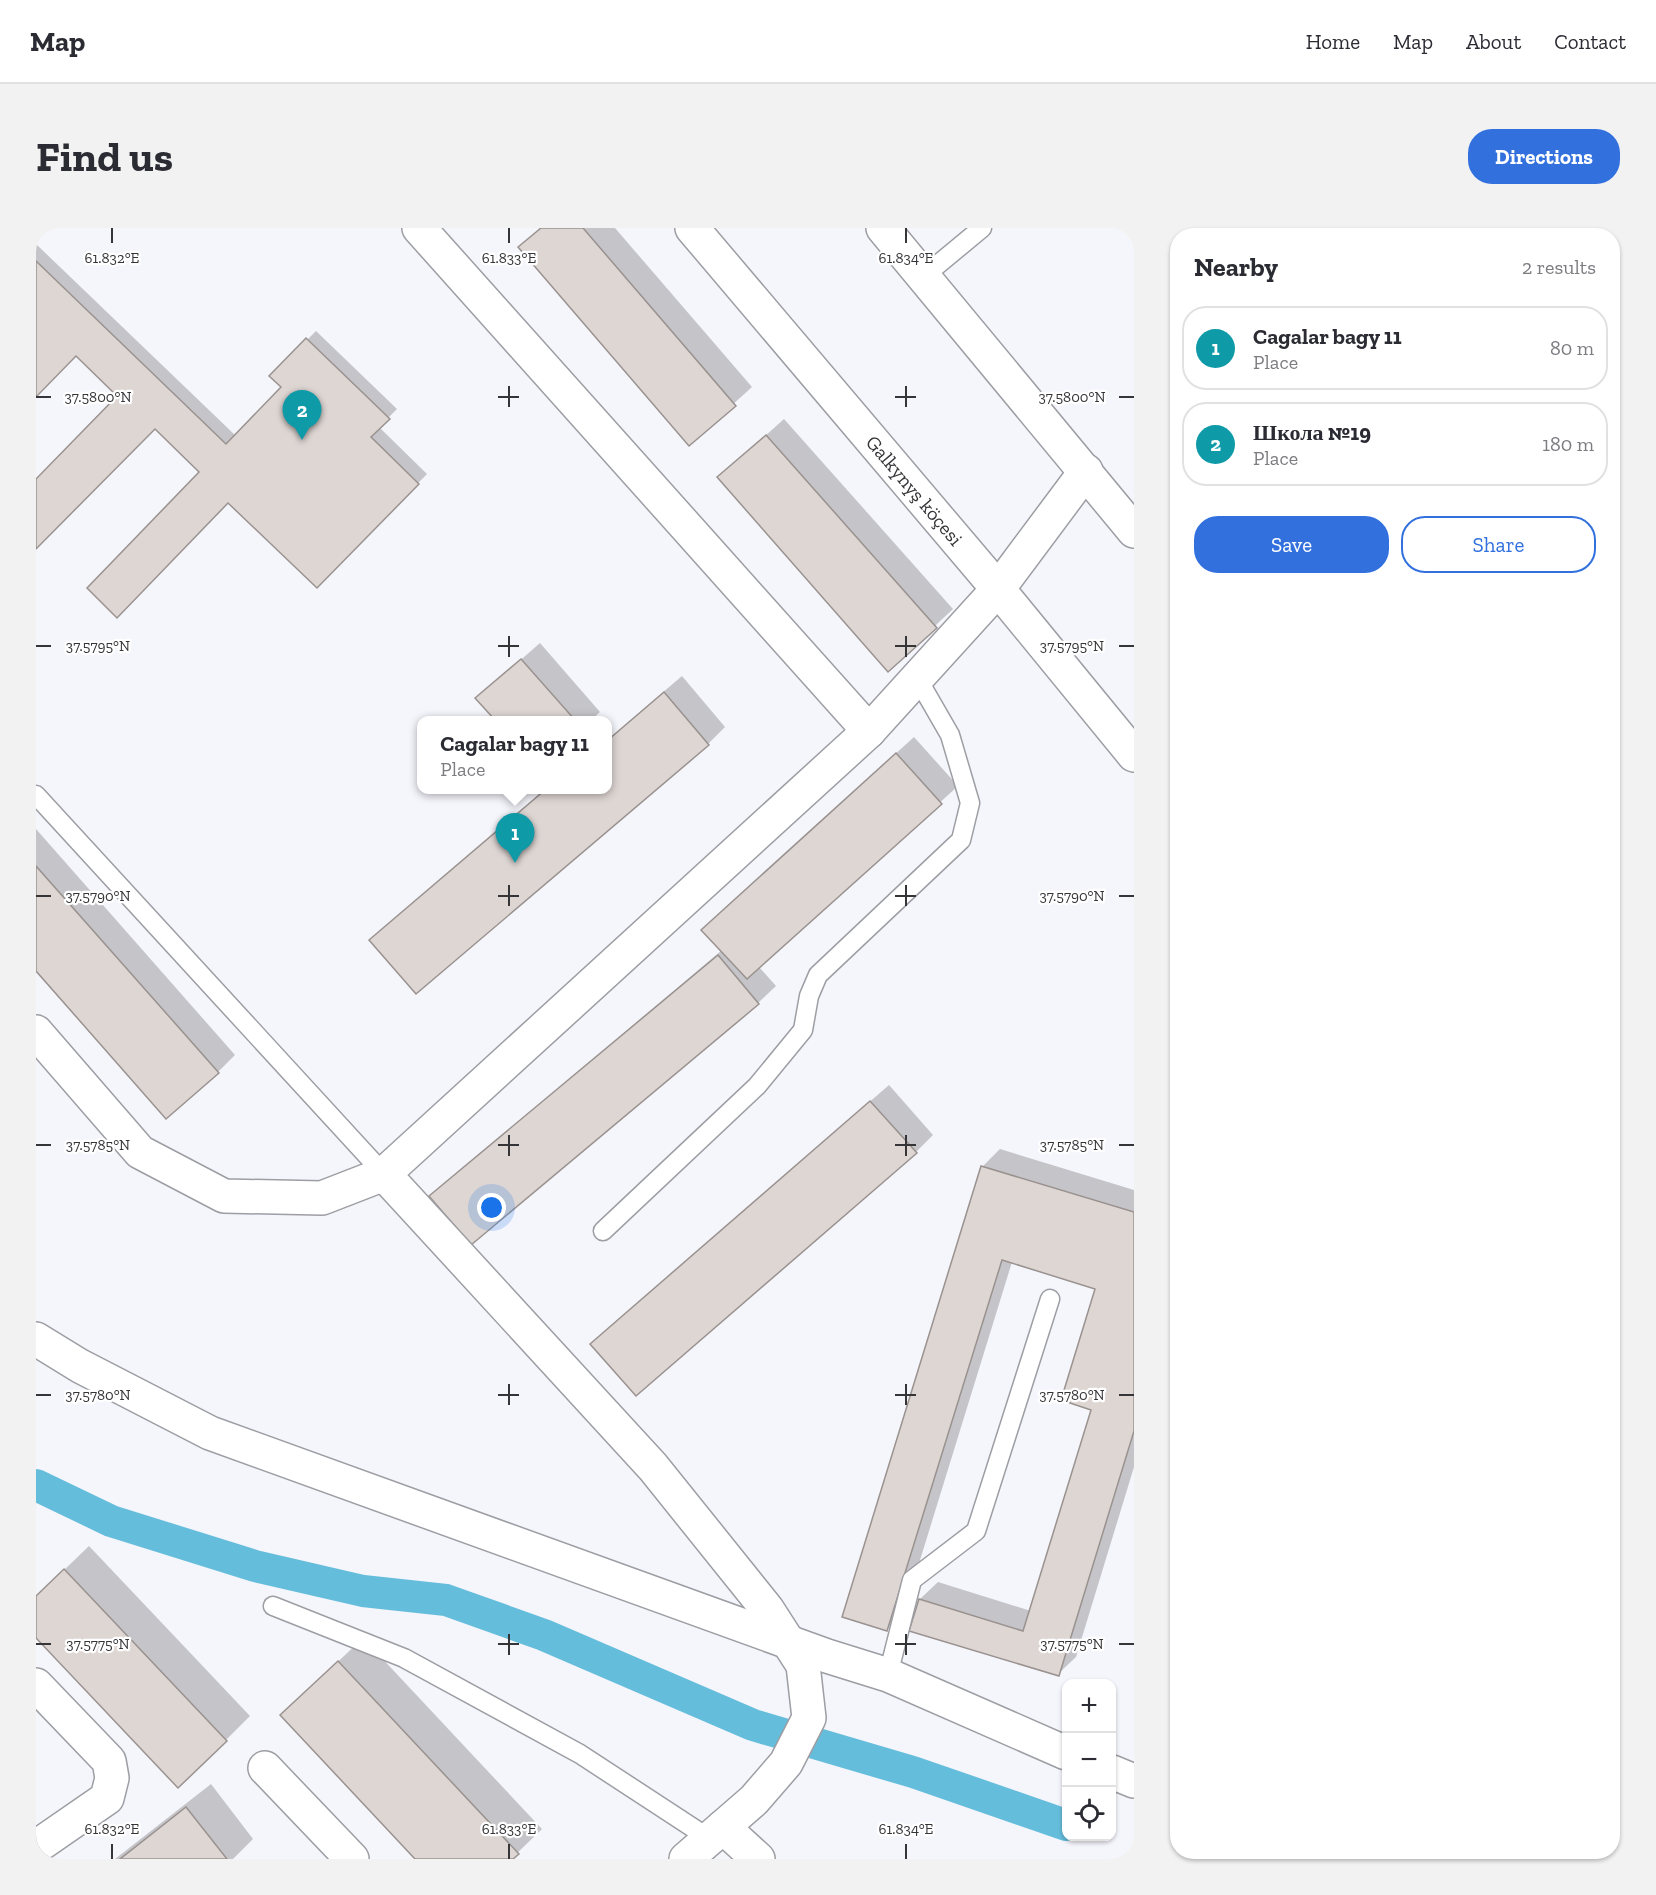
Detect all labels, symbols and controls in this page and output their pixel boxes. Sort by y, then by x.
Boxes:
text: Map [30,25,85,58]
text: Home [1306,29,1360,54]
text: Map [1393,29,1433,54]
text: About [1466,29,1521,54]
text: Contact [1554,29,1626,54]
button: Directions [1468,129,1620,184]
text: Find us [36,131,173,182]
text: 61.832°E [85,249,140,267]
text: 61.833°E [482,249,536,267]
text: 61.834°E [879,249,934,267]
text: Nearby [1194,251,1278,283]
text: 2 results [1522,255,1596,279]
text: Cagalar bagy 11 [1253,323,1402,350]
text: 1 [1211,336,1220,360]
text: 80 m [1550,336,1594,360]
text: Place [1253,350,1298,374]
text: 37.5800°N [65,388,131,406]
text: 37.5800°N [1039,388,1105,406]
pin: 2 [282,390,322,440]
text: Школа №19 [1253,419,1371,446]
street label: Galkynyş köçesi [861,430,968,551]
text: 2 [1210,432,1221,456]
text: 180 m [1542,432,1594,456]
text: Place [1253,446,1298,470]
button: Save [1194,516,1389,573]
button: Share [1401,516,1596,573]
text: 37.5795°N [66,637,130,655]
text: 37.5795°N [1040,637,1104,655]
popup [417,716,612,794]
text: Cagalar bagy 11 [440,730,589,757]
text: Place [440,757,485,781]
pin: 1 [496,814,534,863]
text: 37.5790°N [65,887,131,905]
text: 37.5790°N [1039,887,1105,905]
text: 37.5785°N [66,1136,130,1154]
text: 37.5785°N [1040,1136,1104,1154]
your location [477,1193,506,1222]
text: 37.5780°N [65,1386,131,1404]
text: 37.5780°N [1039,1386,1105,1404]
text: 37.5775°N [66,1635,130,1653]
text: 37.5775°N [1040,1635,1104,1653]
map controls [1062,1679,1116,1841]
button: + [1062,1679,1116,1733]
button: − [1062,1733,1116,1787]
button: locate [1062,1787,1116,1841]
text: 61.832°E [85,1820,140,1838]
text: 61.833°E [482,1820,536,1838]
text: 61.834°E [879,1820,934,1838]

